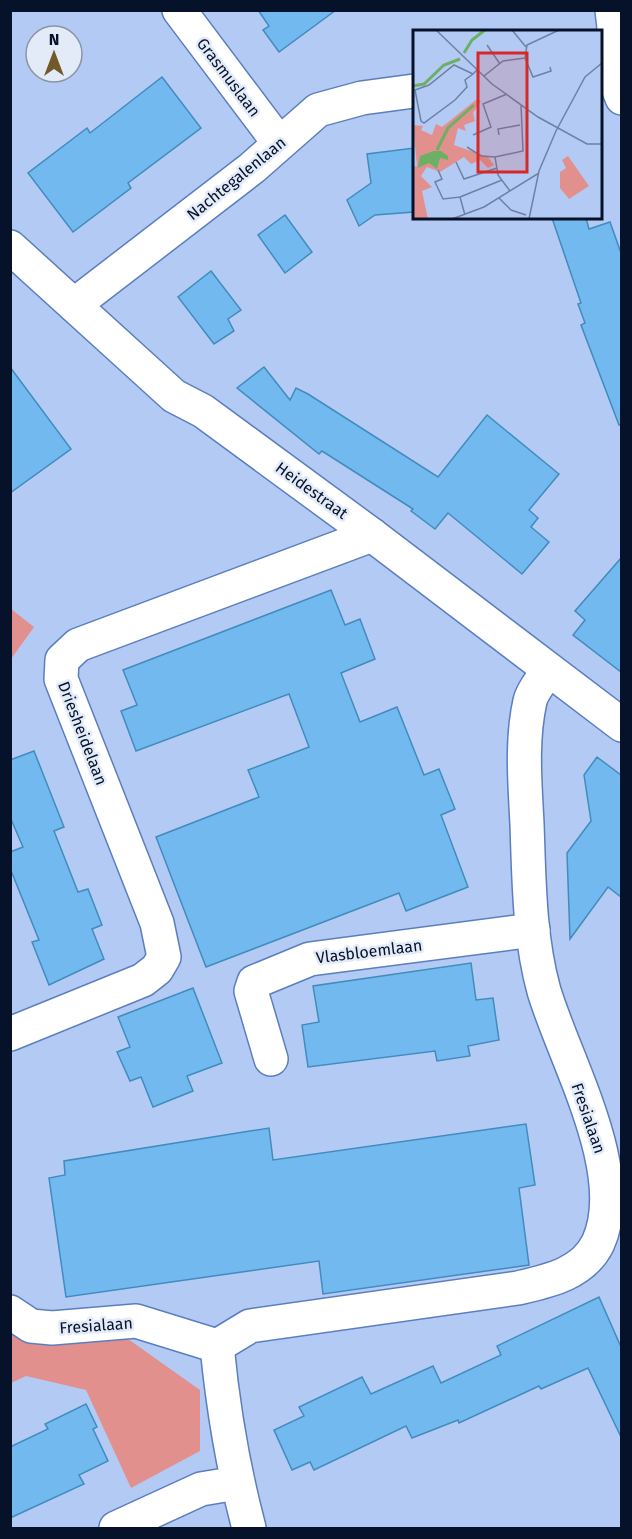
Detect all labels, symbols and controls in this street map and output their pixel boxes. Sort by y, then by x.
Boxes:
north arrow [24,24,84,84]
text: N [49,30,59,49]
inset map [413,30,602,219]
street label: Grasmuslaan [193,34,264,120]
street label: Nachtegalenlaan [183,133,290,224]
street label: Heidestraat [272,458,352,523]
street label: Driesheidelaan [54,679,111,788]
street label: Vlasbloemlaan [315,936,423,967]
street label: Fresialaan [568,1080,609,1156]
street label: Fresialaan [59,1313,133,1338]

